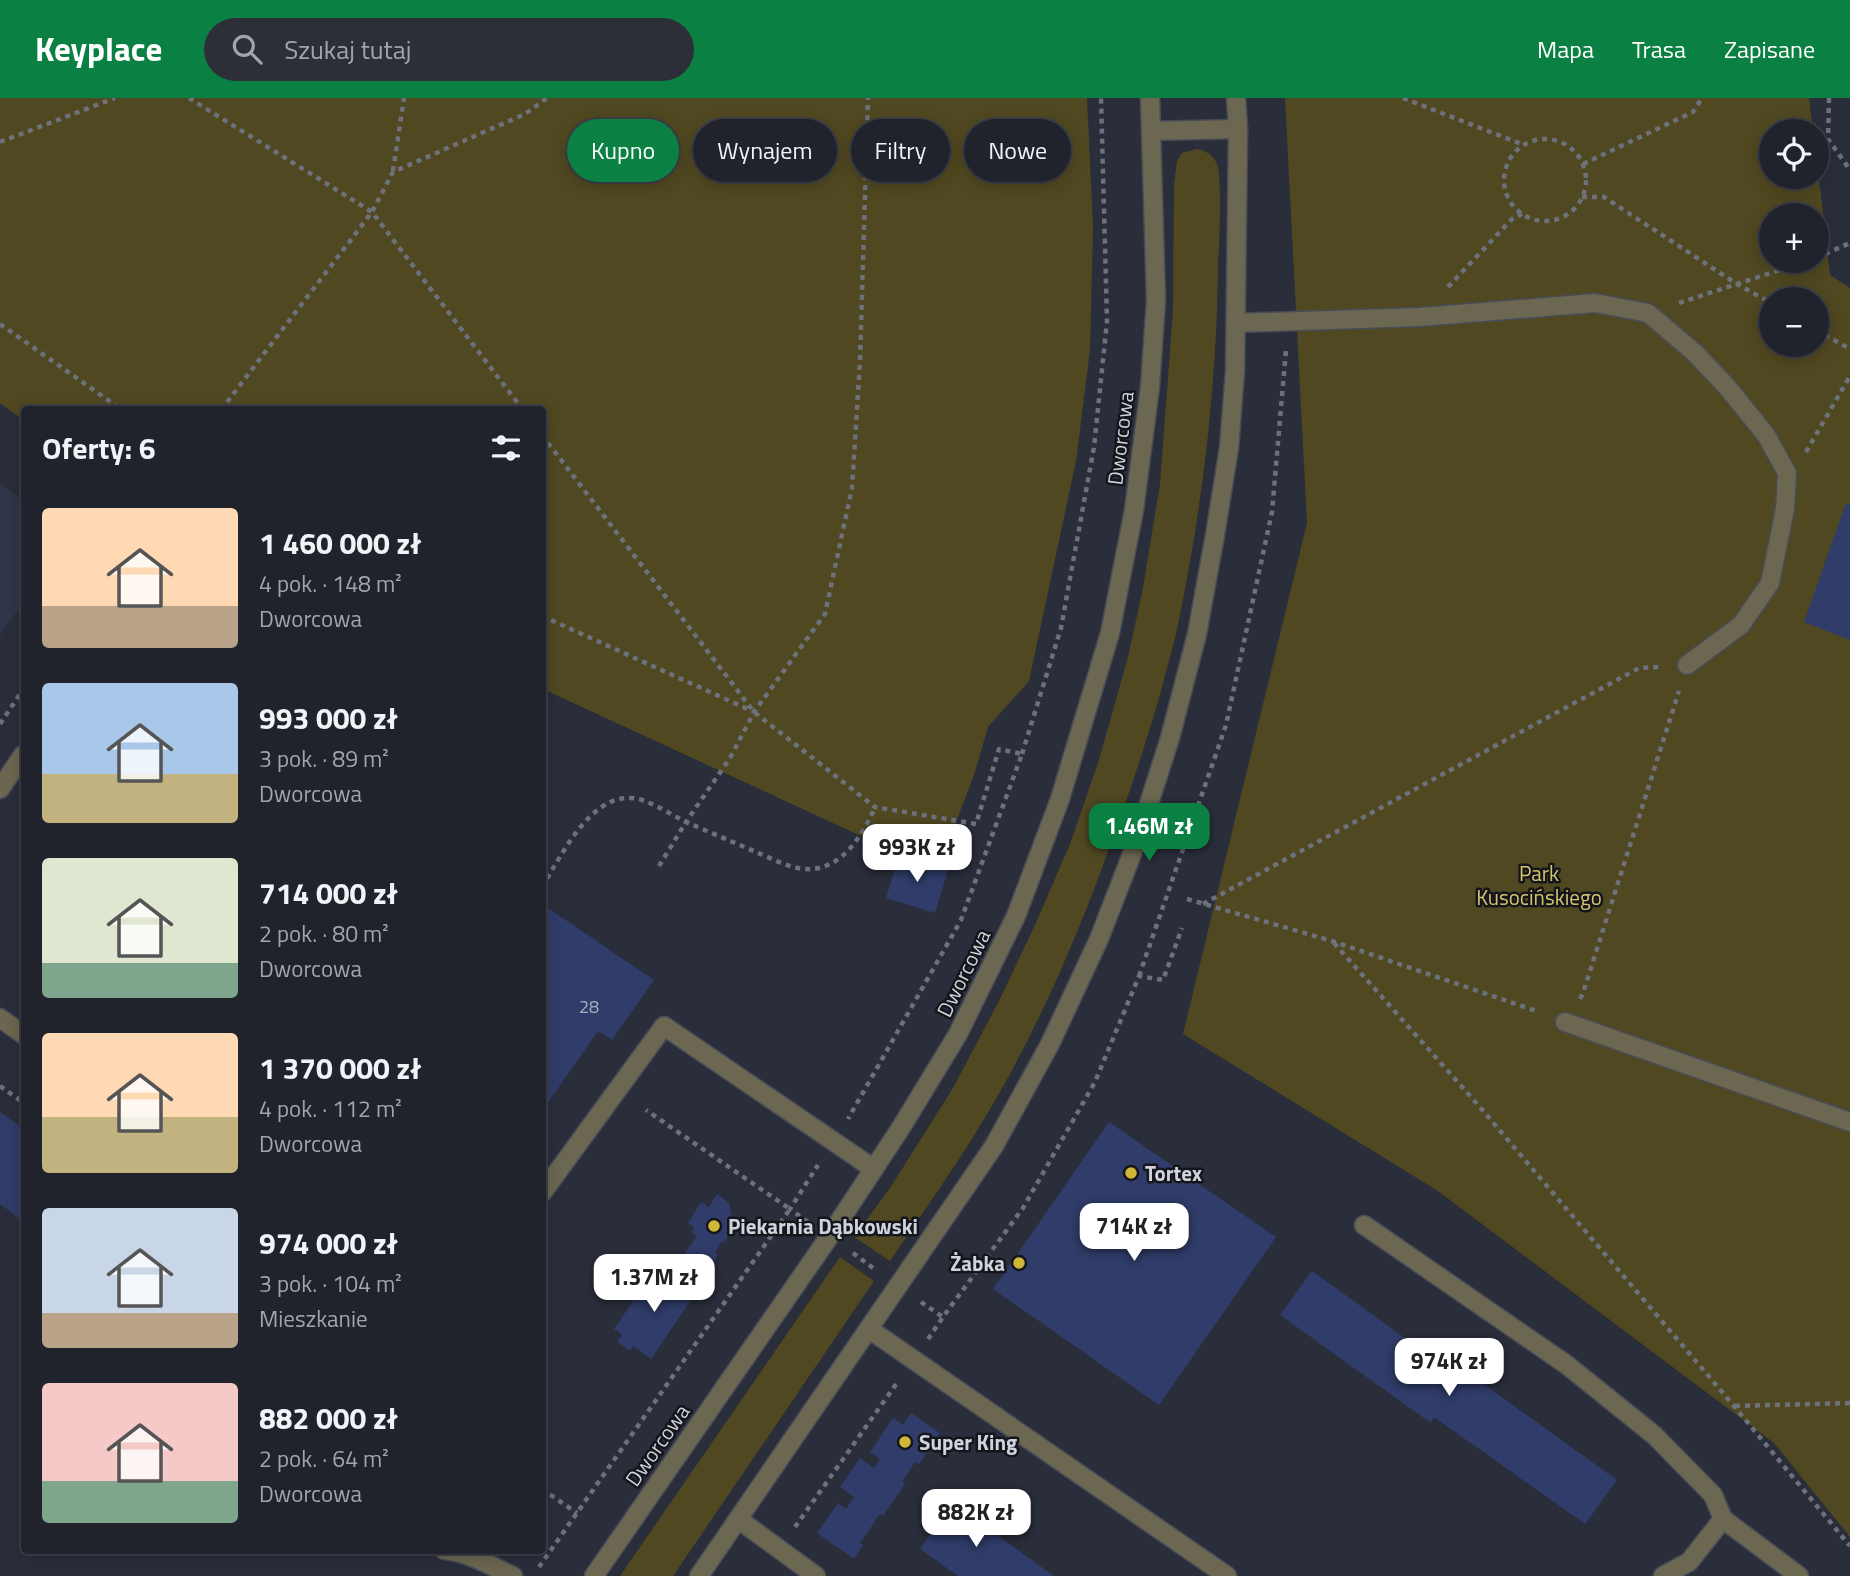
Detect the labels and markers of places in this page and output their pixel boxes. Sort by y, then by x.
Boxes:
pin: 1.46M zł [1077,804,1221,863]
pin: 993K zł [852,824,982,884]
place label: Tortex [1145,1157,1202,1189]
marker: Tortex [1123,1165,1139,1181]
pin: 714K zł [1069,1204,1199,1263]
place label: Piekarnia Dąbkowski [728,1210,918,1242]
marker: Piekarnia Dąbkowski [706,1218,722,1234]
place label: Żabka [950,1247,1005,1279]
pin: 1.37M zł [582,1254,726,1314]
marker: Żabka [1011,1255,1027,1271]
pin: 974K zł [1384,1338,1514,1398]
place label: Super King [919,1426,1017,1458]
marker: Super King [897,1434,913,1450]
pin: 882K zł [911,1490,1041,1549]

